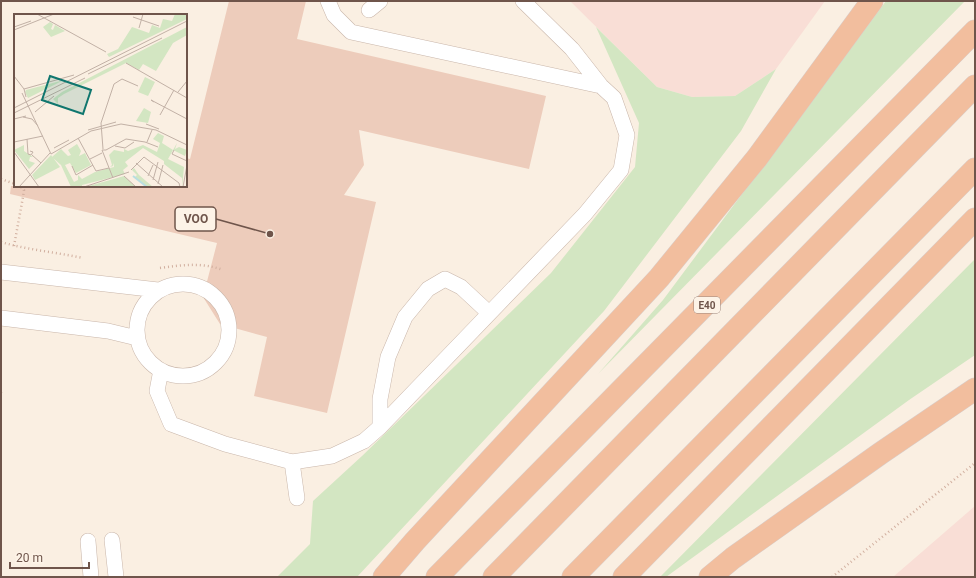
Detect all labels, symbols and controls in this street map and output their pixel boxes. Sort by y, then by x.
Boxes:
inset map [14,14,187,187]
callout: VOO [175,207,216,231]
text: VOO [184,212,208,226]
road number: E40 [694,297,720,313]
scale bar [10,544,89,570]
text: 20 m [16,551,43,565]

